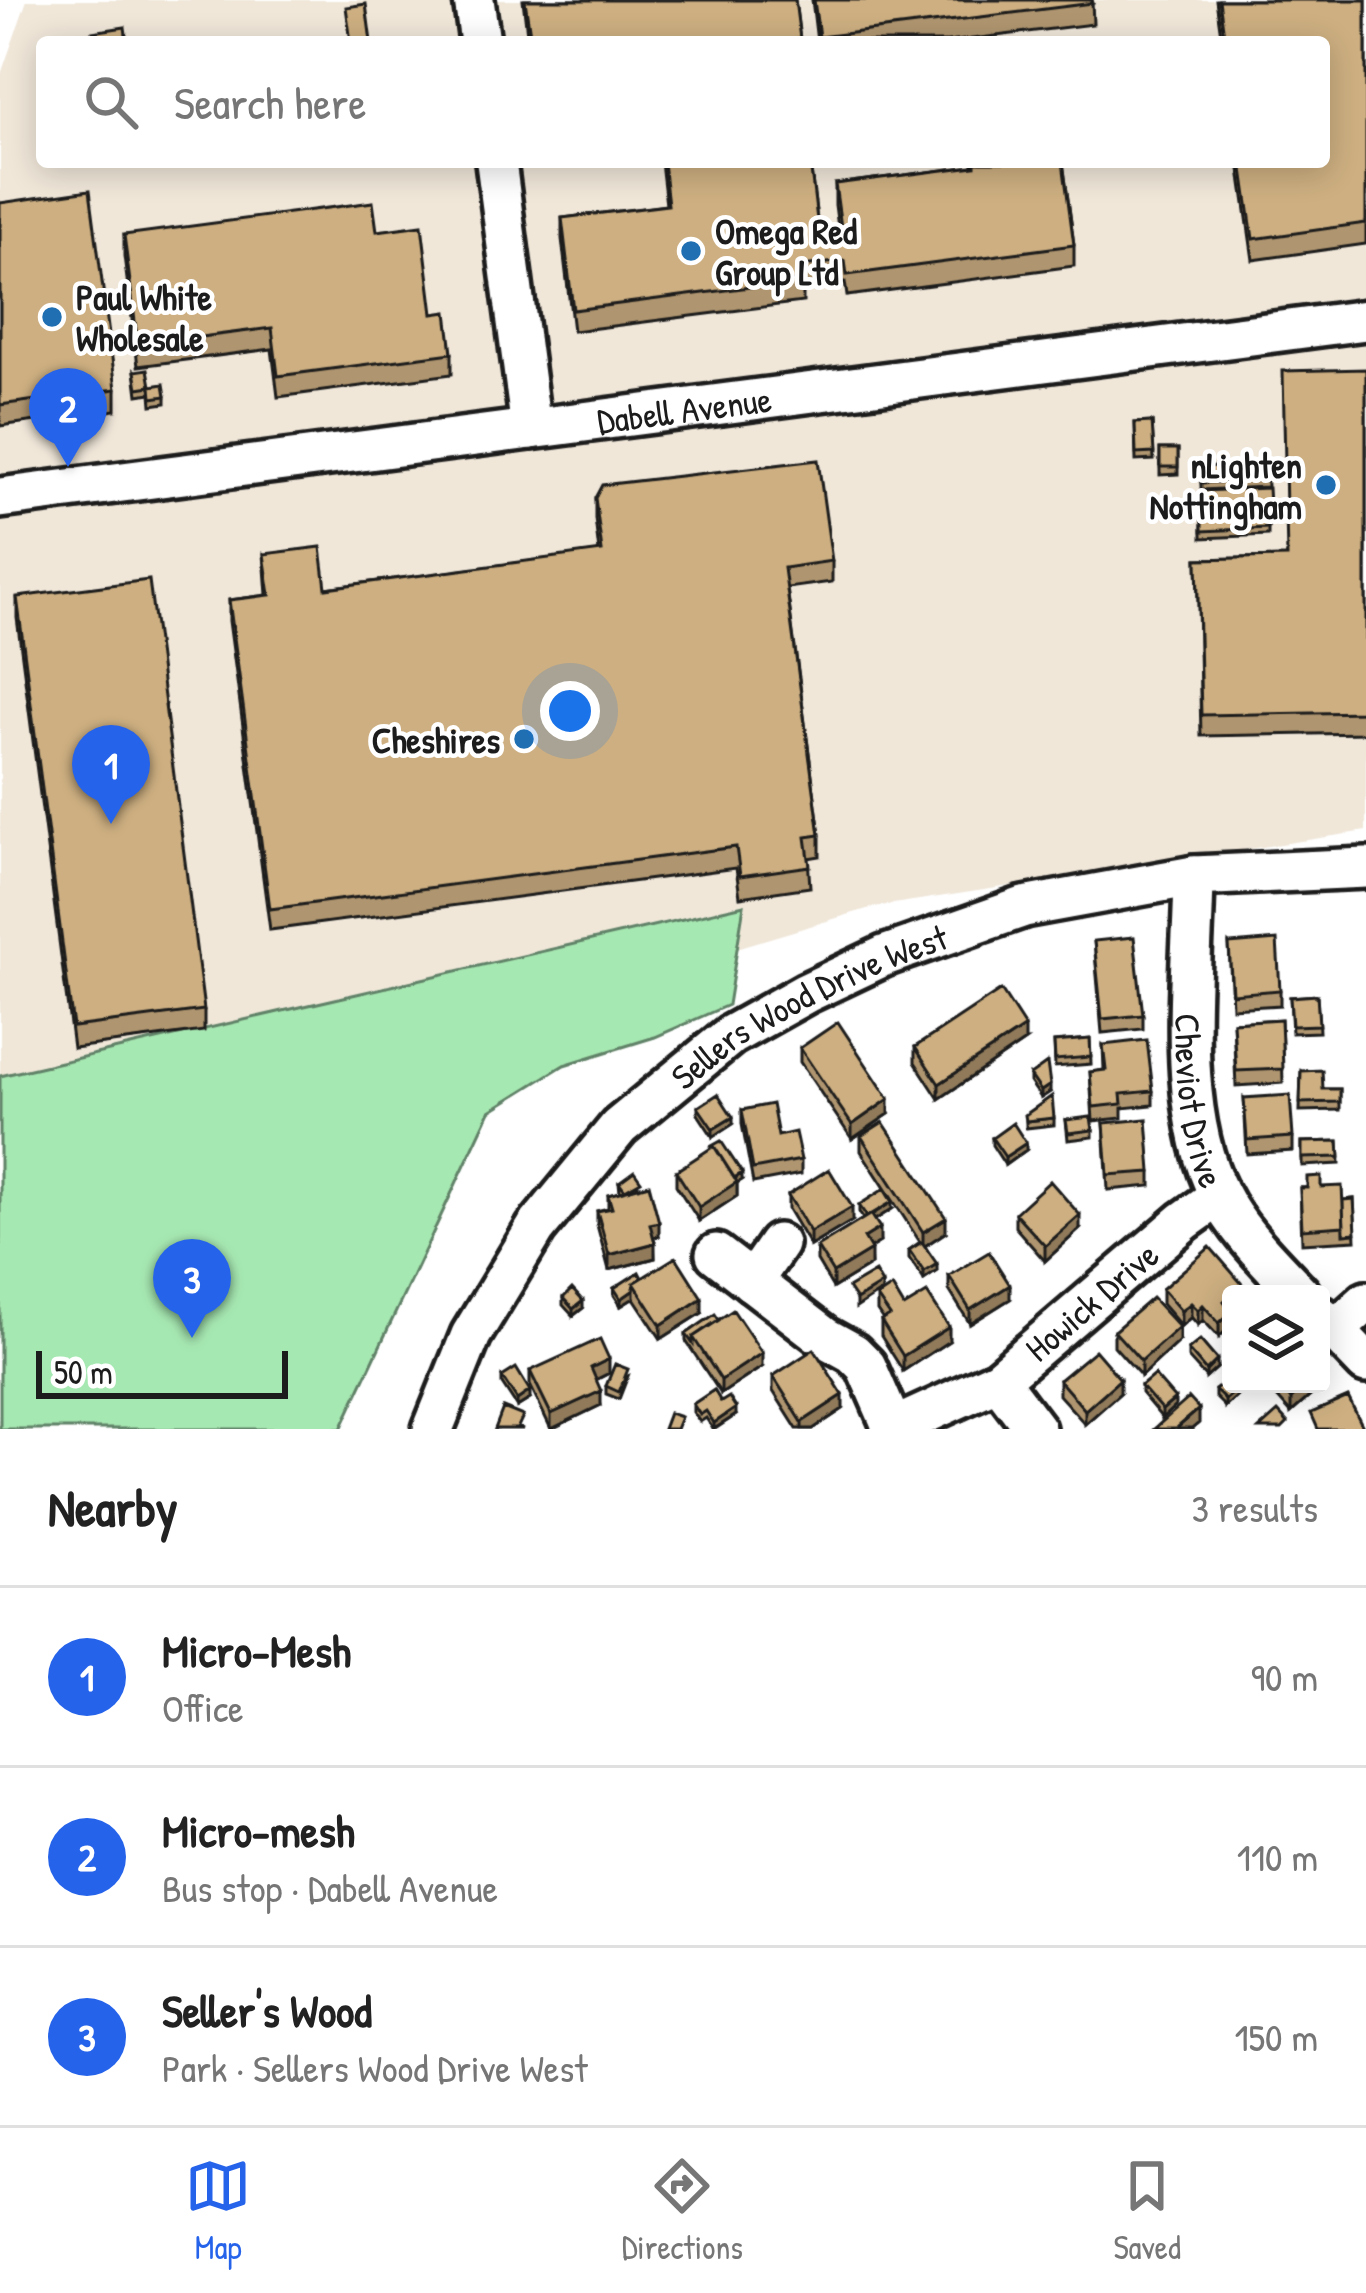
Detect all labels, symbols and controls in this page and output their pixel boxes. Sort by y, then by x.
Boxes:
search box [36,36,1330,168]
icon: search [78,69,144,135]
text: Search here [174,72,366,133]
place label: Omega Red Group Ltd [715,206,857,297]
marker: Omega Red Group Ltd [678,238,704,264]
place label: Paul White Wholesale [76,272,212,362]
marker: Paul White Wholesale [39,304,65,330]
pin: 2 [29,368,107,467]
street label: Dabell Avenue [594,373,774,444]
place label: nLighten Nottingham [1150,440,1302,531]
marker: nLighten Nottingham [1313,472,1339,498]
your location [540,681,600,741]
place label: Cheshires [372,715,500,764]
pin: 1 [72,725,150,824]
marker: Cheshires [511,726,537,752]
street label: Sellers Wood Drive West [660,911,954,1100]
street label: Cheviot Drive [1165,1014,1237,1194]
street label: Howick Drive [1014,1230,1168,1371]
pin: 3 [153,1239,231,1338]
map controls [1222,1285,1330,1393]
button: layers [1222,1285,1330,1393]
scale bar [36,1345,288,1398]
text: 50 m [54,1350,113,1394]
text: Nearby [48,1473,178,1542]
text: 3 results [1192,1481,1318,1534]
text: Micro-Mesh [162,1620,351,1681]
text: 1 [80,1650,94,1703]
text: 90 m [1251,1650,1318,1703]
text: Office [162,1681,244,1734]
text: Micro-mesh [162,1800,355,1861]
text: 2 [78,1830,96,1883]
text: 110 m [1237,1830,1318,1883]
text: Bus stop · Dabell Avenue [162,1861,498,1914]
text: Seller's Wood [162,1980,372,2041]
text: 3 [78,2010,96,2063]
text: 150 m [1234,2010,1318,2063]
text: Park · Sellers Wood Drive West [162,2041,588,2094]
tab: Map [185,2153,251,2269]
tab: Directions [622,2153,743,2269]
tab: Saved [1113,2153,1181,2269]

